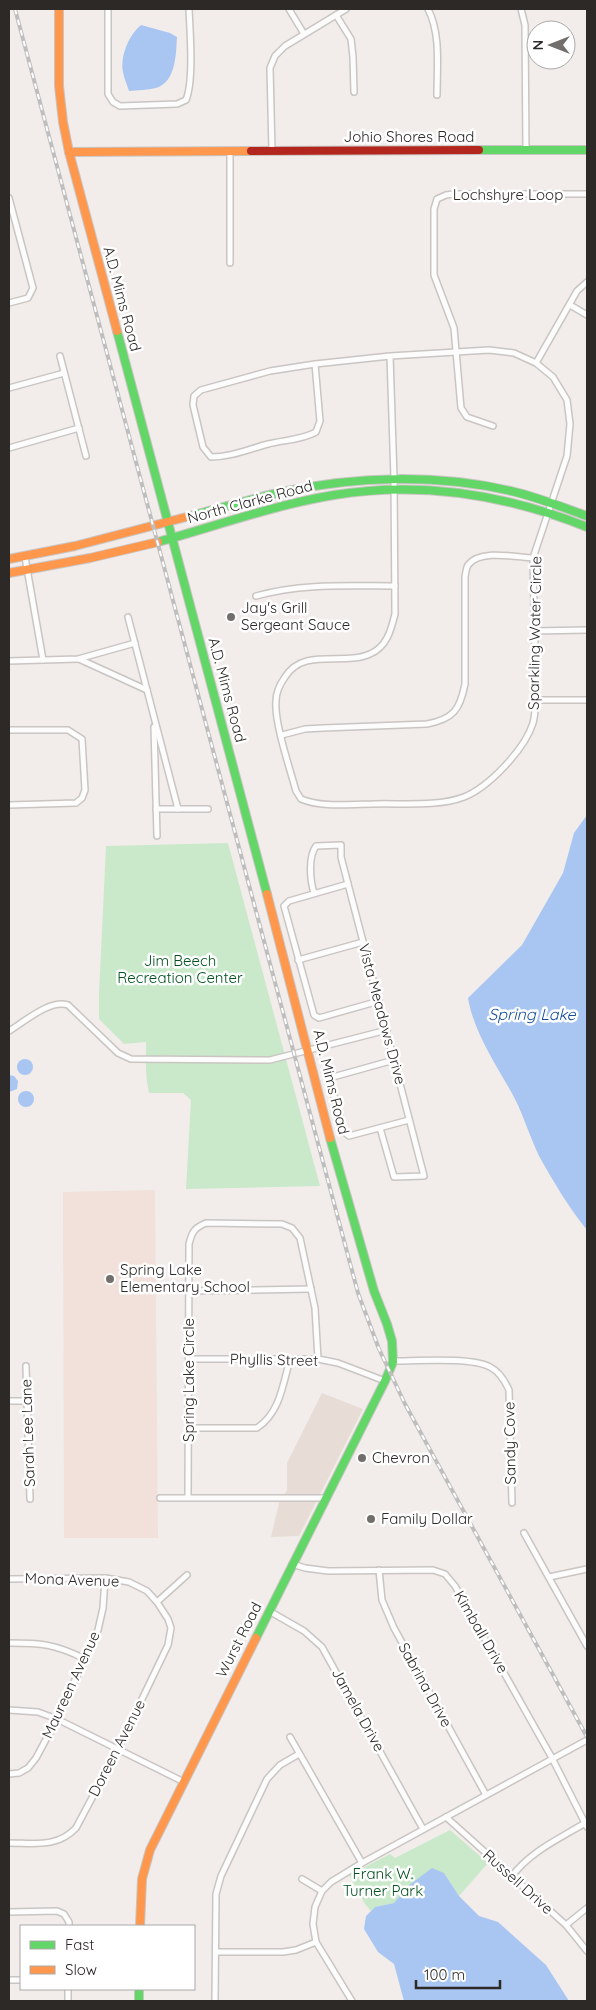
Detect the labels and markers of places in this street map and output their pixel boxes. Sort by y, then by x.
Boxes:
place label: Jay's Grill Sergeant Sauce [241,598,350,634]
marker: Jay's Grill Sergeant Sauce [225,611,237,623]
place label: Spring Lake Elementary School [120,1260,250,1296]
marker: Spring Lake Elementary School [104,1273,116,1285]
place label: Chevron [372,1448,430,1467]
marker: Chevron [356,1452,368,1464]
place label: Family Dollar [381,1509,473,1528]
marker: Family Dollar [365,1513,377,1525]

